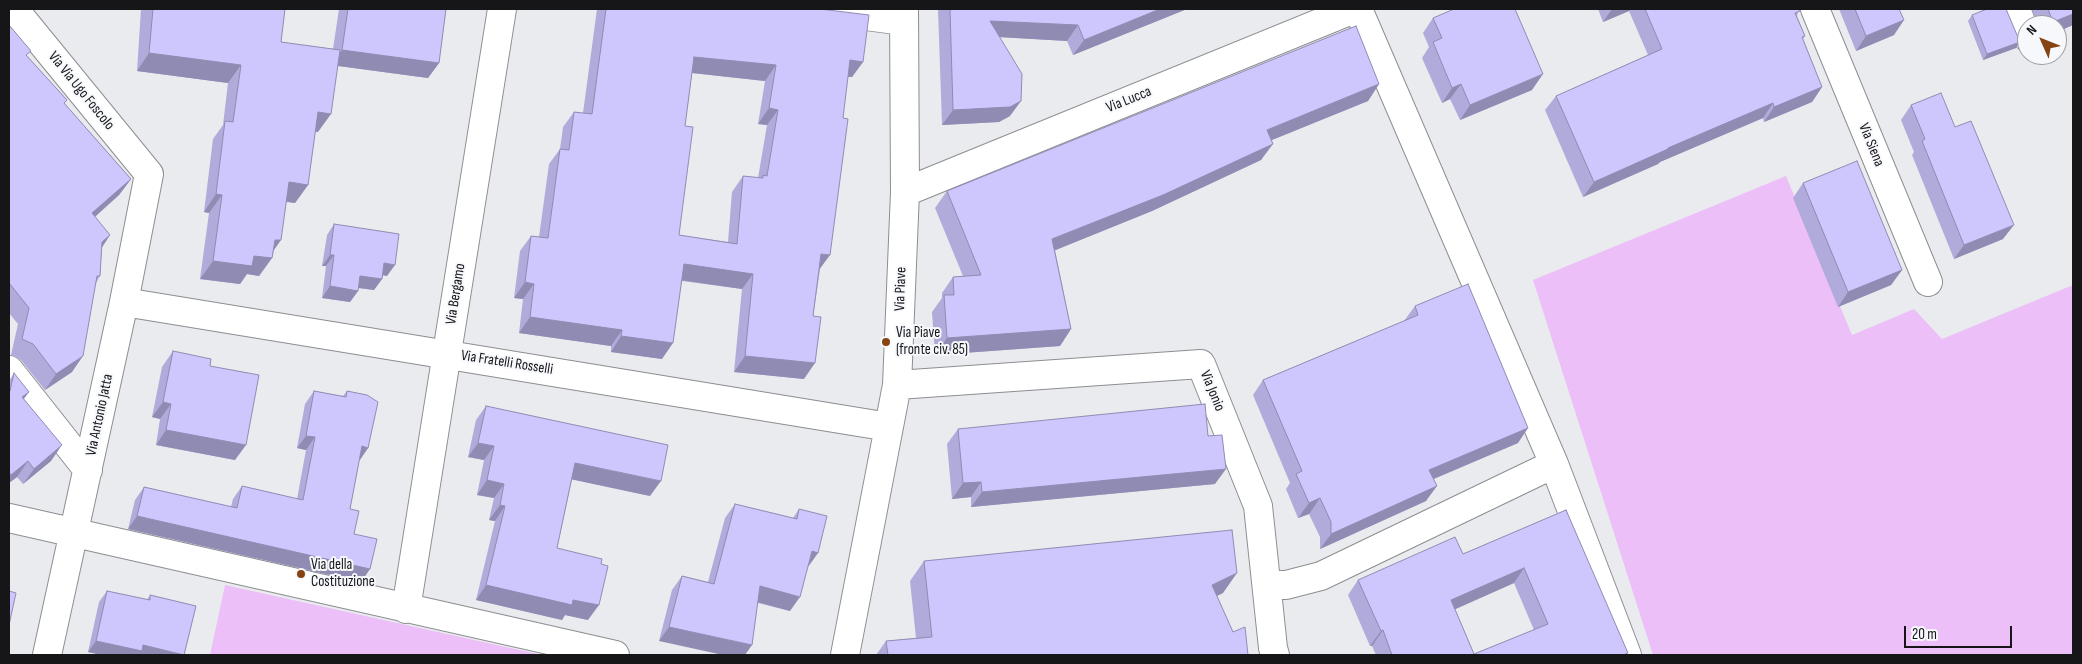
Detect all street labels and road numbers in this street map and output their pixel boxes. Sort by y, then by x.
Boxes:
street label: Via Via Ugo Foscolo [44,48,118,134]
street label: Via Lucca [1104,83,1154,117]
street label: Via Siena [1854,121,1888,169]
street label: Via Bergamo [442,262,470,326]
street label: Via Piave [891,267,911,311]
street label: Via Fratelli Rosselli [460,347,554,379]
street label: Via Jonio [1196,368,1228,414]
street label: Via Antonio Jatta [83,372,117,458]

